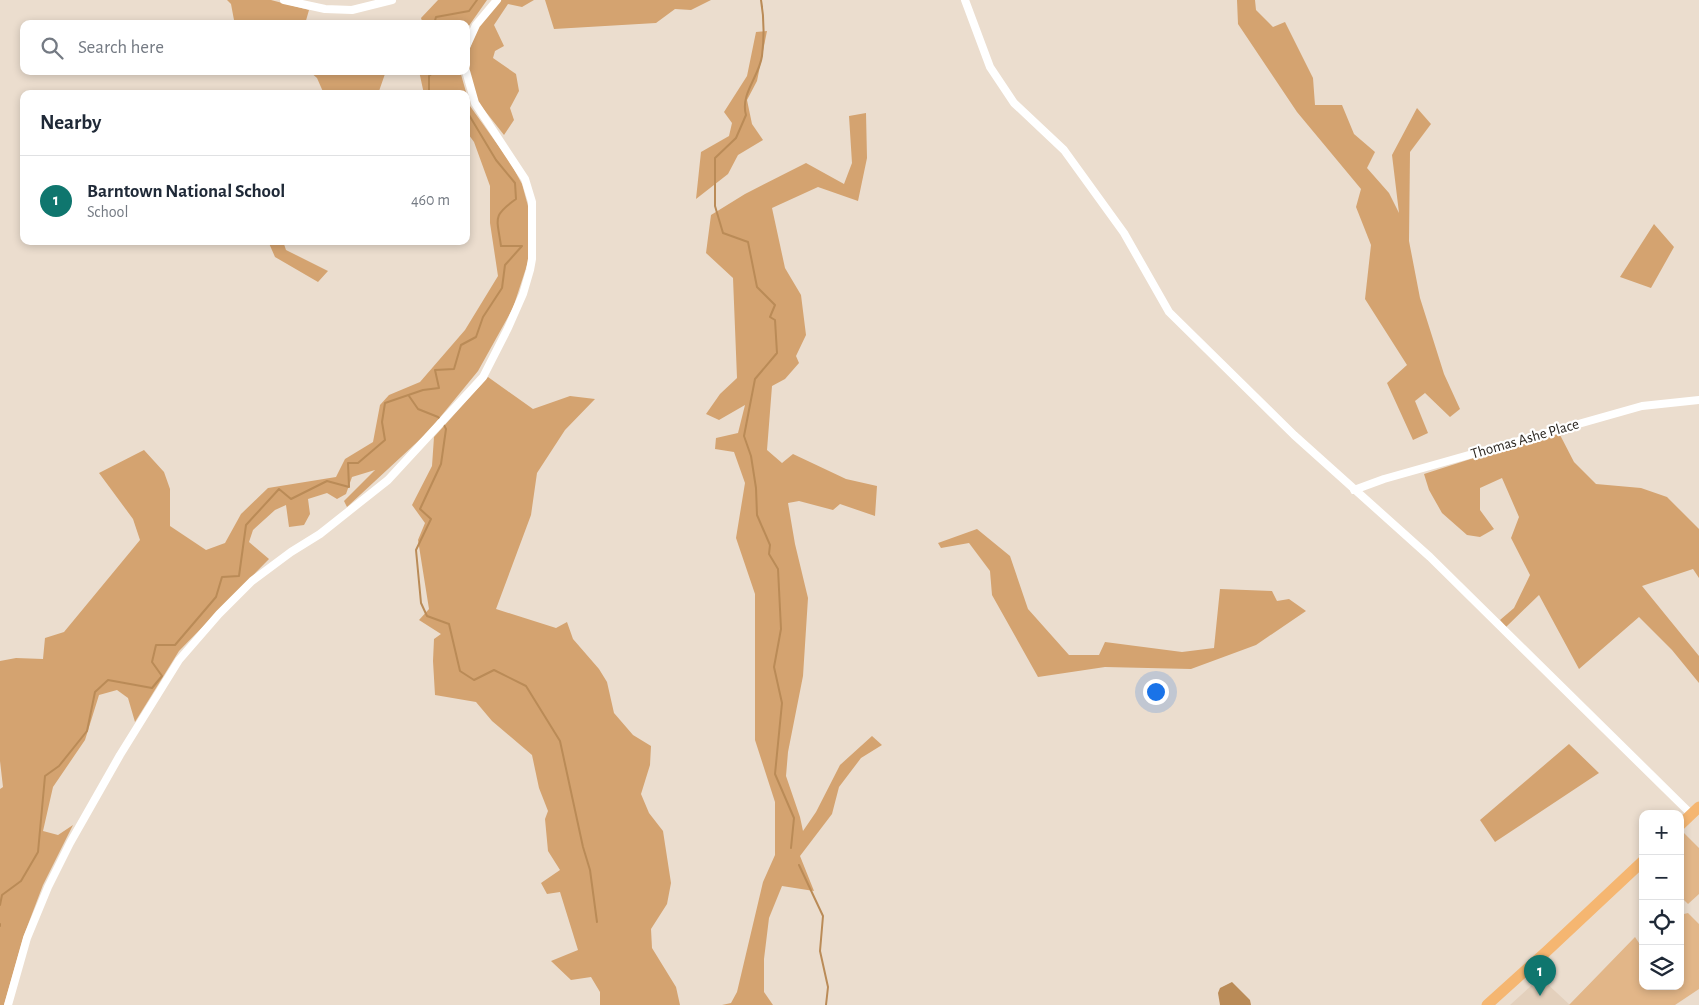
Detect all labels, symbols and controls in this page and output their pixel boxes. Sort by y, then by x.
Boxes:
search box [20,20,470,75]
icon: search [38,34,66,62]
text: Search here [78,38,164,57]
text: Nearby [40,112,101,133]
text: Barntown National School [87,182,285,201]
text: 1 [53,192,59,208]
text: 460 m [411,192,450,208]
text: School [87,204,128,220]
street label: Thomas Ashe Place [1469,416,1581,462]
your location [1143,679,1169,705]
map controls [1639,810,1684,990]
button: + [1639,810,1684,855]
button: − [1639,855,1684,900]
button: locate [1639,900,1684,945]
button: layers [1639,945,1684,990]
pin: 1 [1524,955,1556,996]

